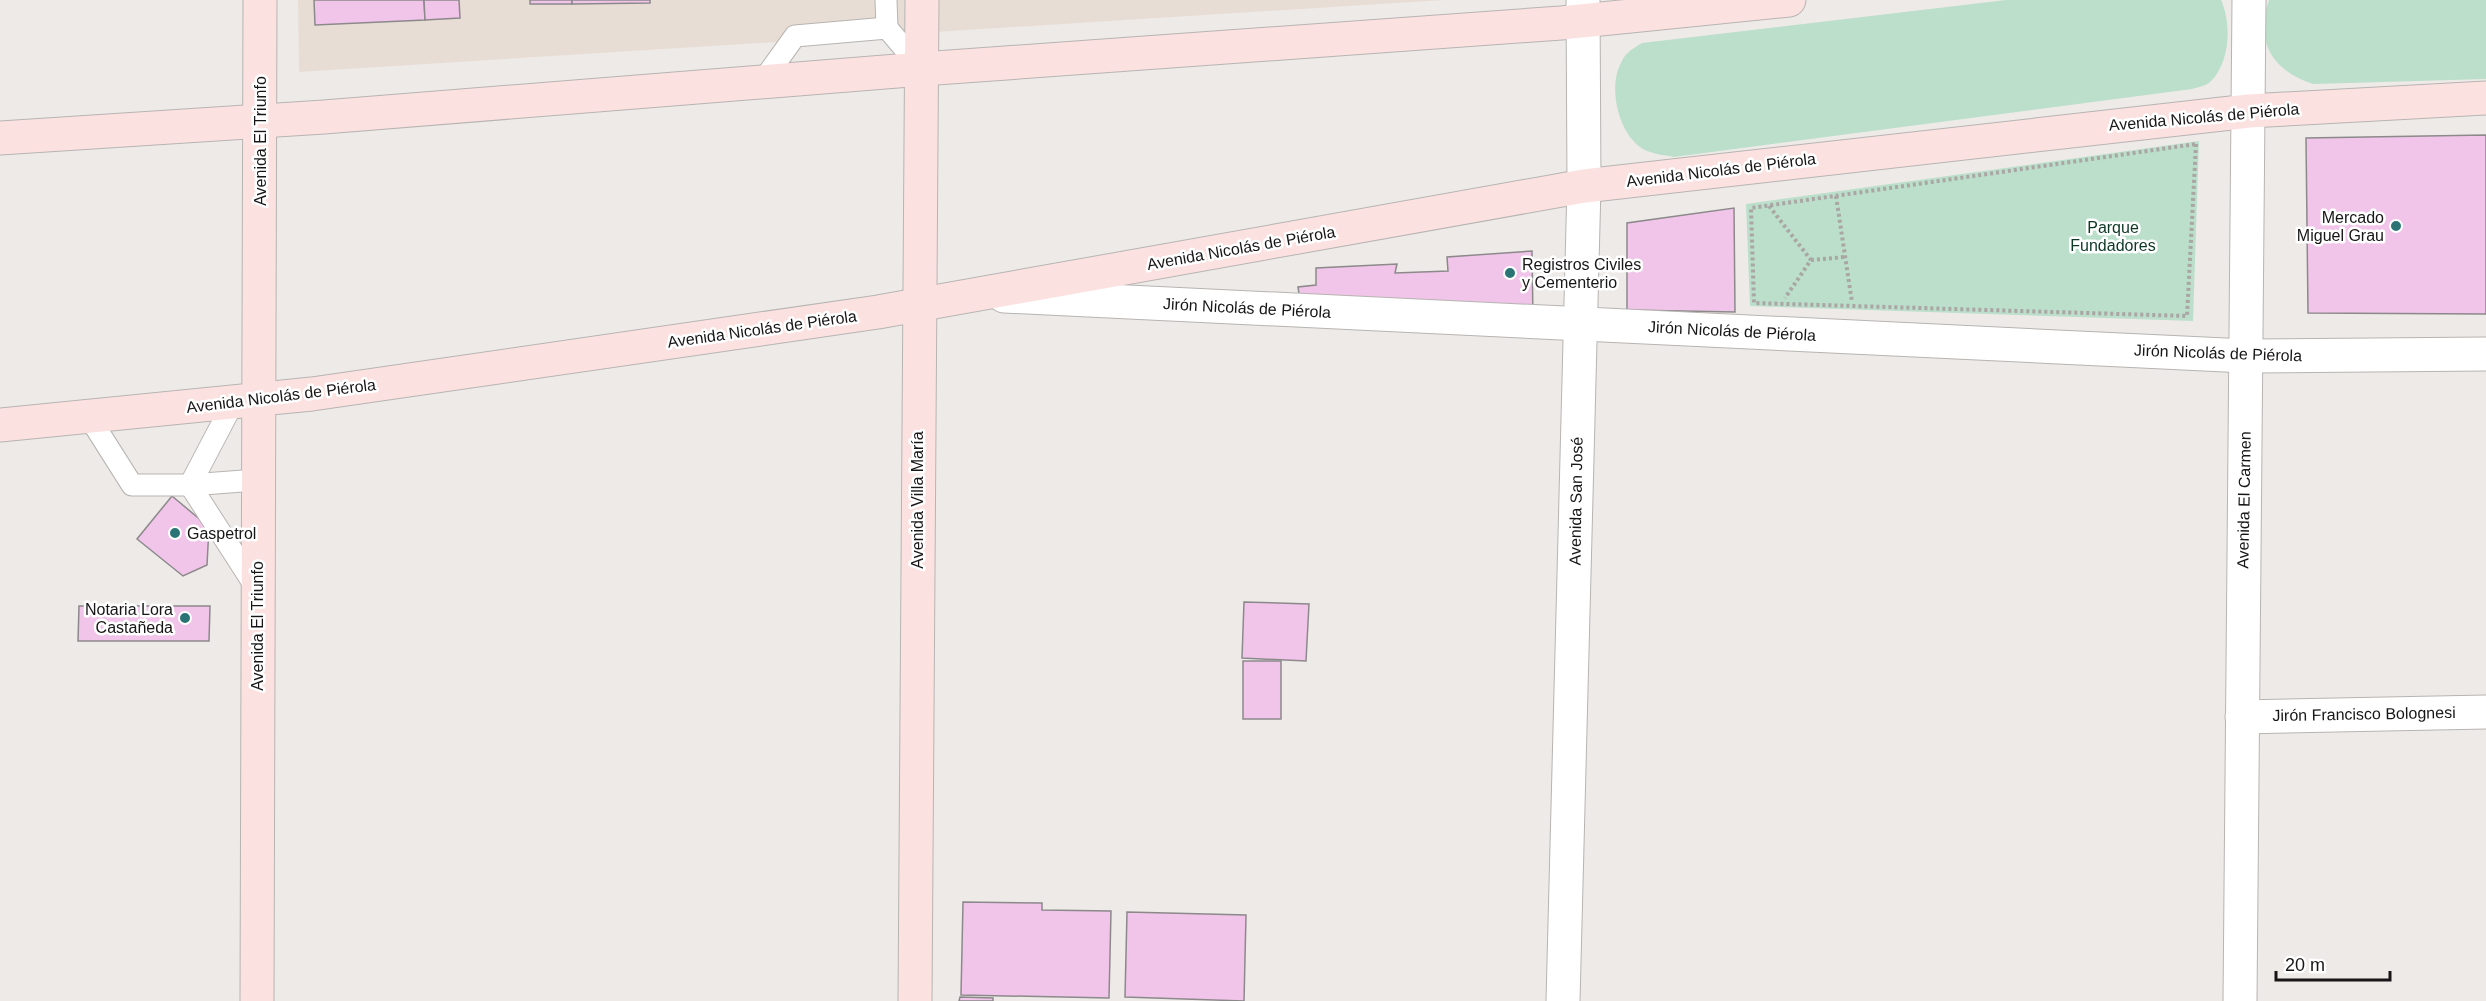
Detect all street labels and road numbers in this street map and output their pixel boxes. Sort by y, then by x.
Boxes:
street label: Avenida El Triunfo [252,76,269,206]
street label: Avenida Nicolás de Piérola [2108,100,2300,134]
street label: Avenida Nicolás de Piérola [1625,150,1817,190]
street label: Avenida Nicolás de Piérola [1146,223,1337,273]
street label: Jirón Nicolás de Piérola [1163,295,1331,321]
street label: Avenida Nicolás de Piérola [666,307,858,351]
street label: Jirón Nicolás de Piérola [1648,318,1816,344]
street label: Jirón Nicolás de Piérola [2134,342,2302,364]
street label: Avenida Nicolás de Piérola [185,376,377,416]
street label: Avenida Villa María [909,431,926,569]
street label: Avenida El Carmen [2234,431,2254,569]
street label: Avenida San José [1566,436,1586,565]
street label: Avenida El Triunfo [249,561,266,691]
street label: Jirón Francisco Bolognesi [2272,704,2456,724]

